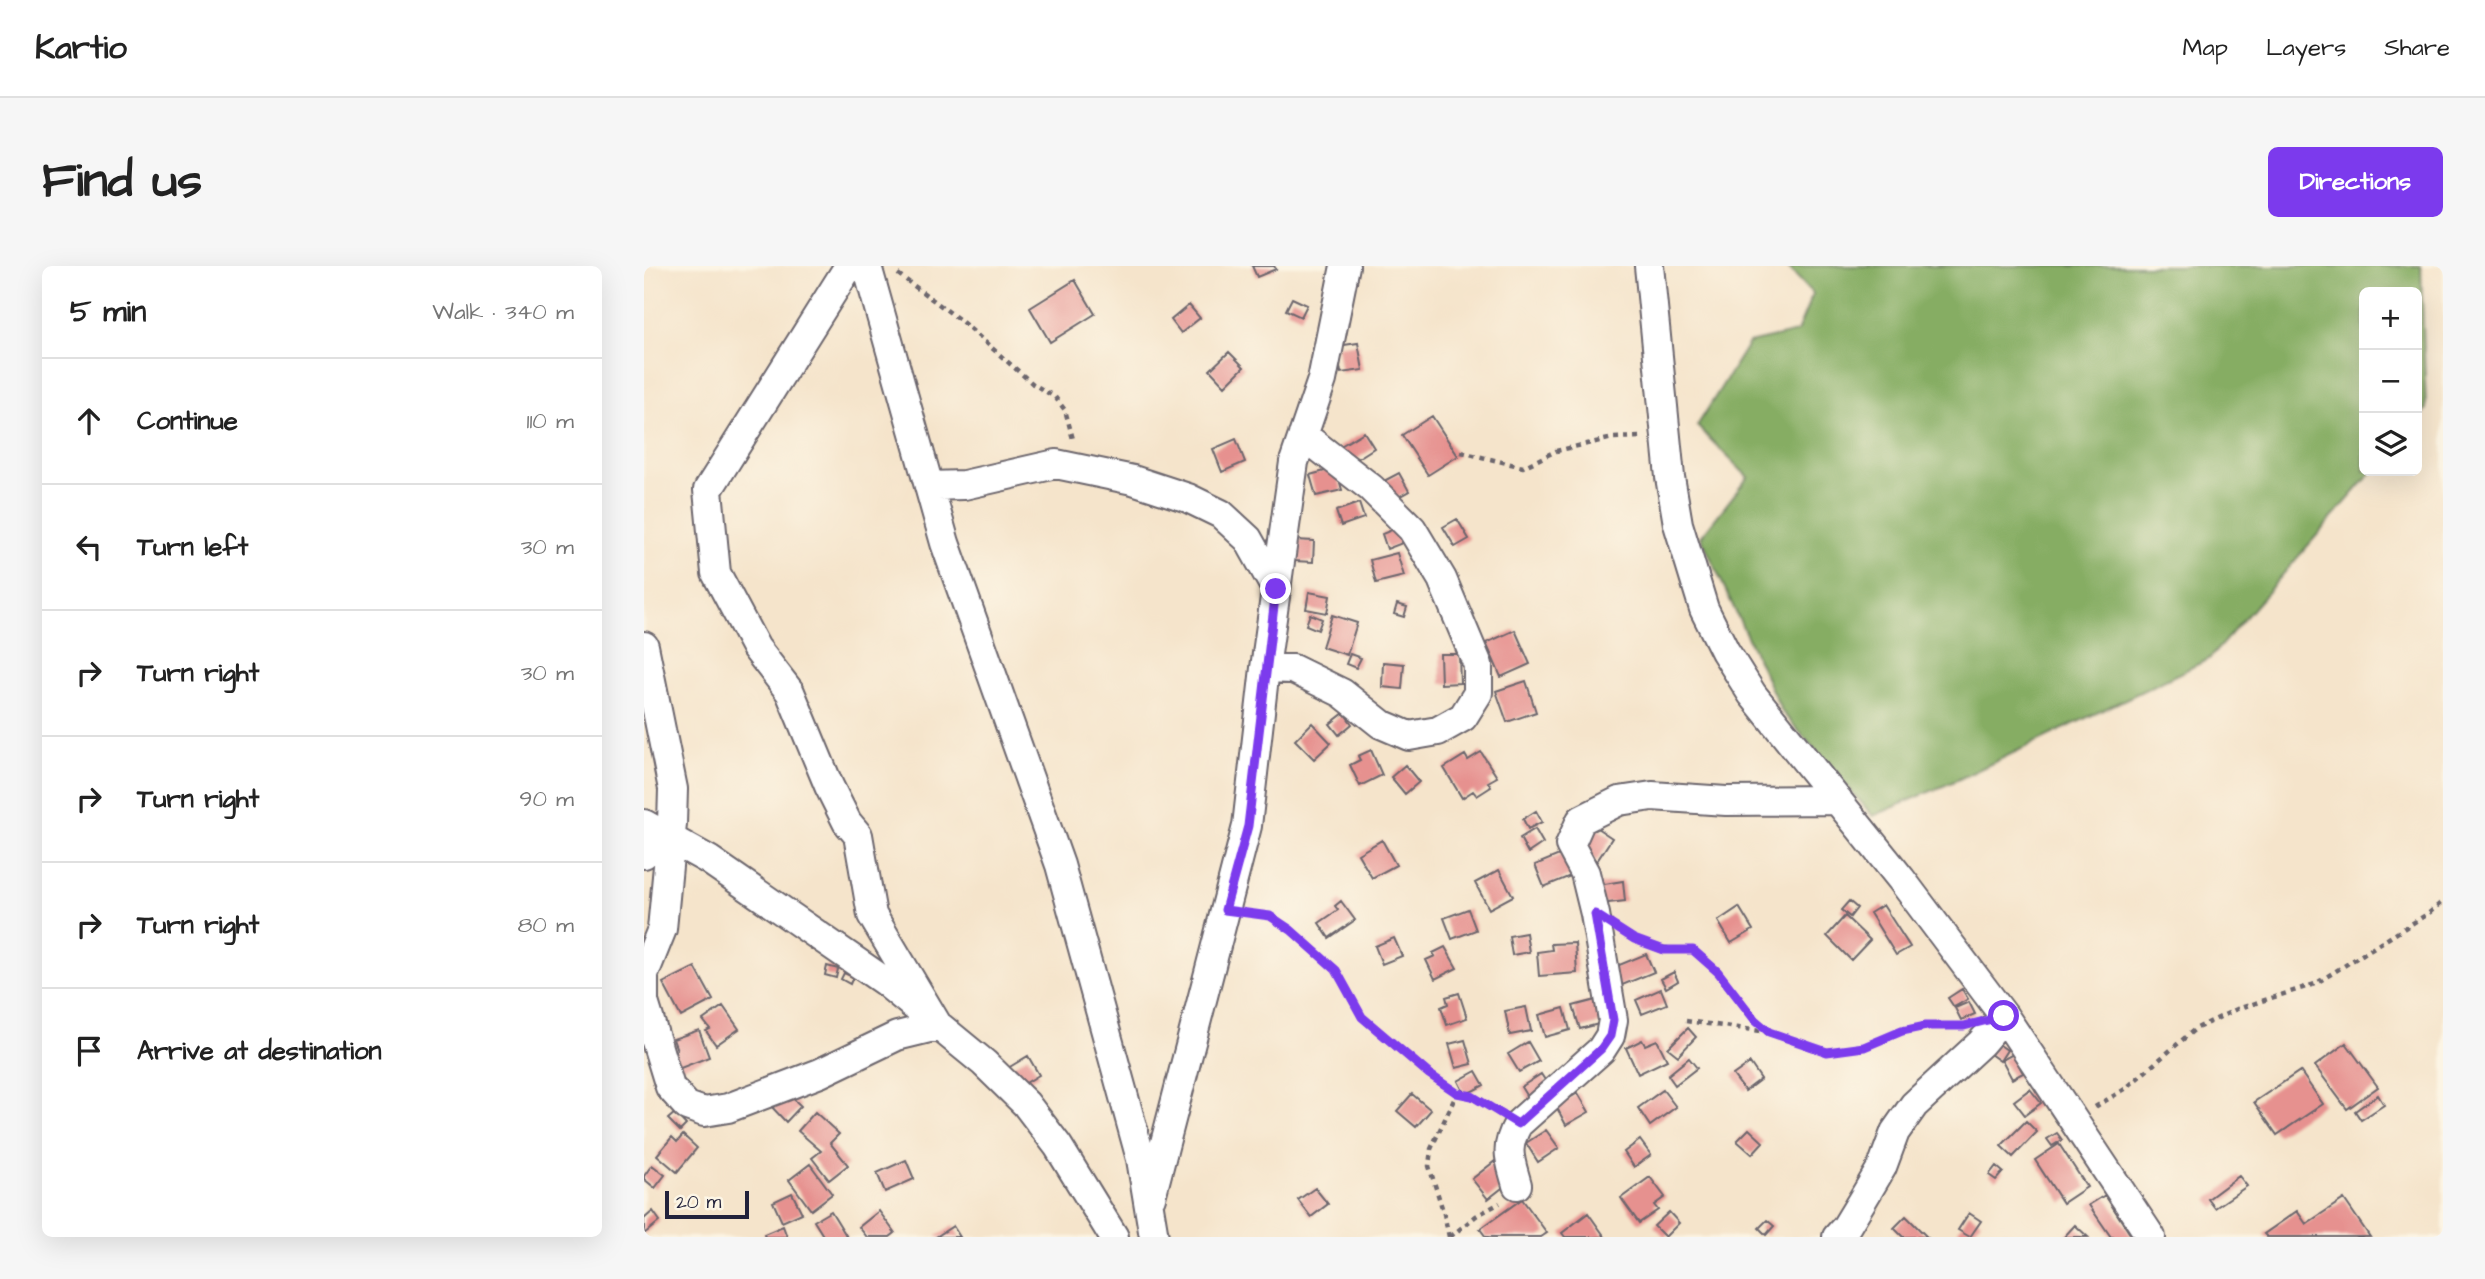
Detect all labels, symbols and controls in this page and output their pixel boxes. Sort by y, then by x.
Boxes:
text: Kartio [35,25,127,71]
text: Map [2183,31,2228,65]
text: Layers [2266,31,2346,65]
text: Share [2384,31,2450,65]
button: Directions [2268,147,2443,217]
text: Find us [42,148,202,216]
map controls [2359,287,2422,476]
button: + [2359,287,2422,350]
text: 5 min [70,291,146,333]
text: Walk · 340 m [432,296,574,328]
button: − [2359,350,2422,413]
icon: ahead [70,402,108,440]
text: Continue [137,403,238,439]
text: 110 m [526,405,574,437]
button: layers [2359,413,2422,476]
icon: left [70,528,108,566]
text: Turn left [137,529,248,565]
text: 30 m [521,531,574,563]
route end [1260,573,1291,604]
icon: right [70,654,108,692]
text: Turn right [137,655,259,691]
text: 30 m [521,657,574,689]
icon: right [70,780,108,818]
text: Turn right [137,781,259,817]
text: 90 m [519,783,574,815]
icon: right [70,906,108,944]
text: Turn right [137,907,259,943]
text: 80 m [517,909,574,941]
route start [1988,1000,2019,1031]
icon: arrive [70,1032,108,1070]
text: Arrive at destination [137,1033,382,1069]
scale bar [665,1188,749,1220]
text: 20 m [676,1189,721,1216]

